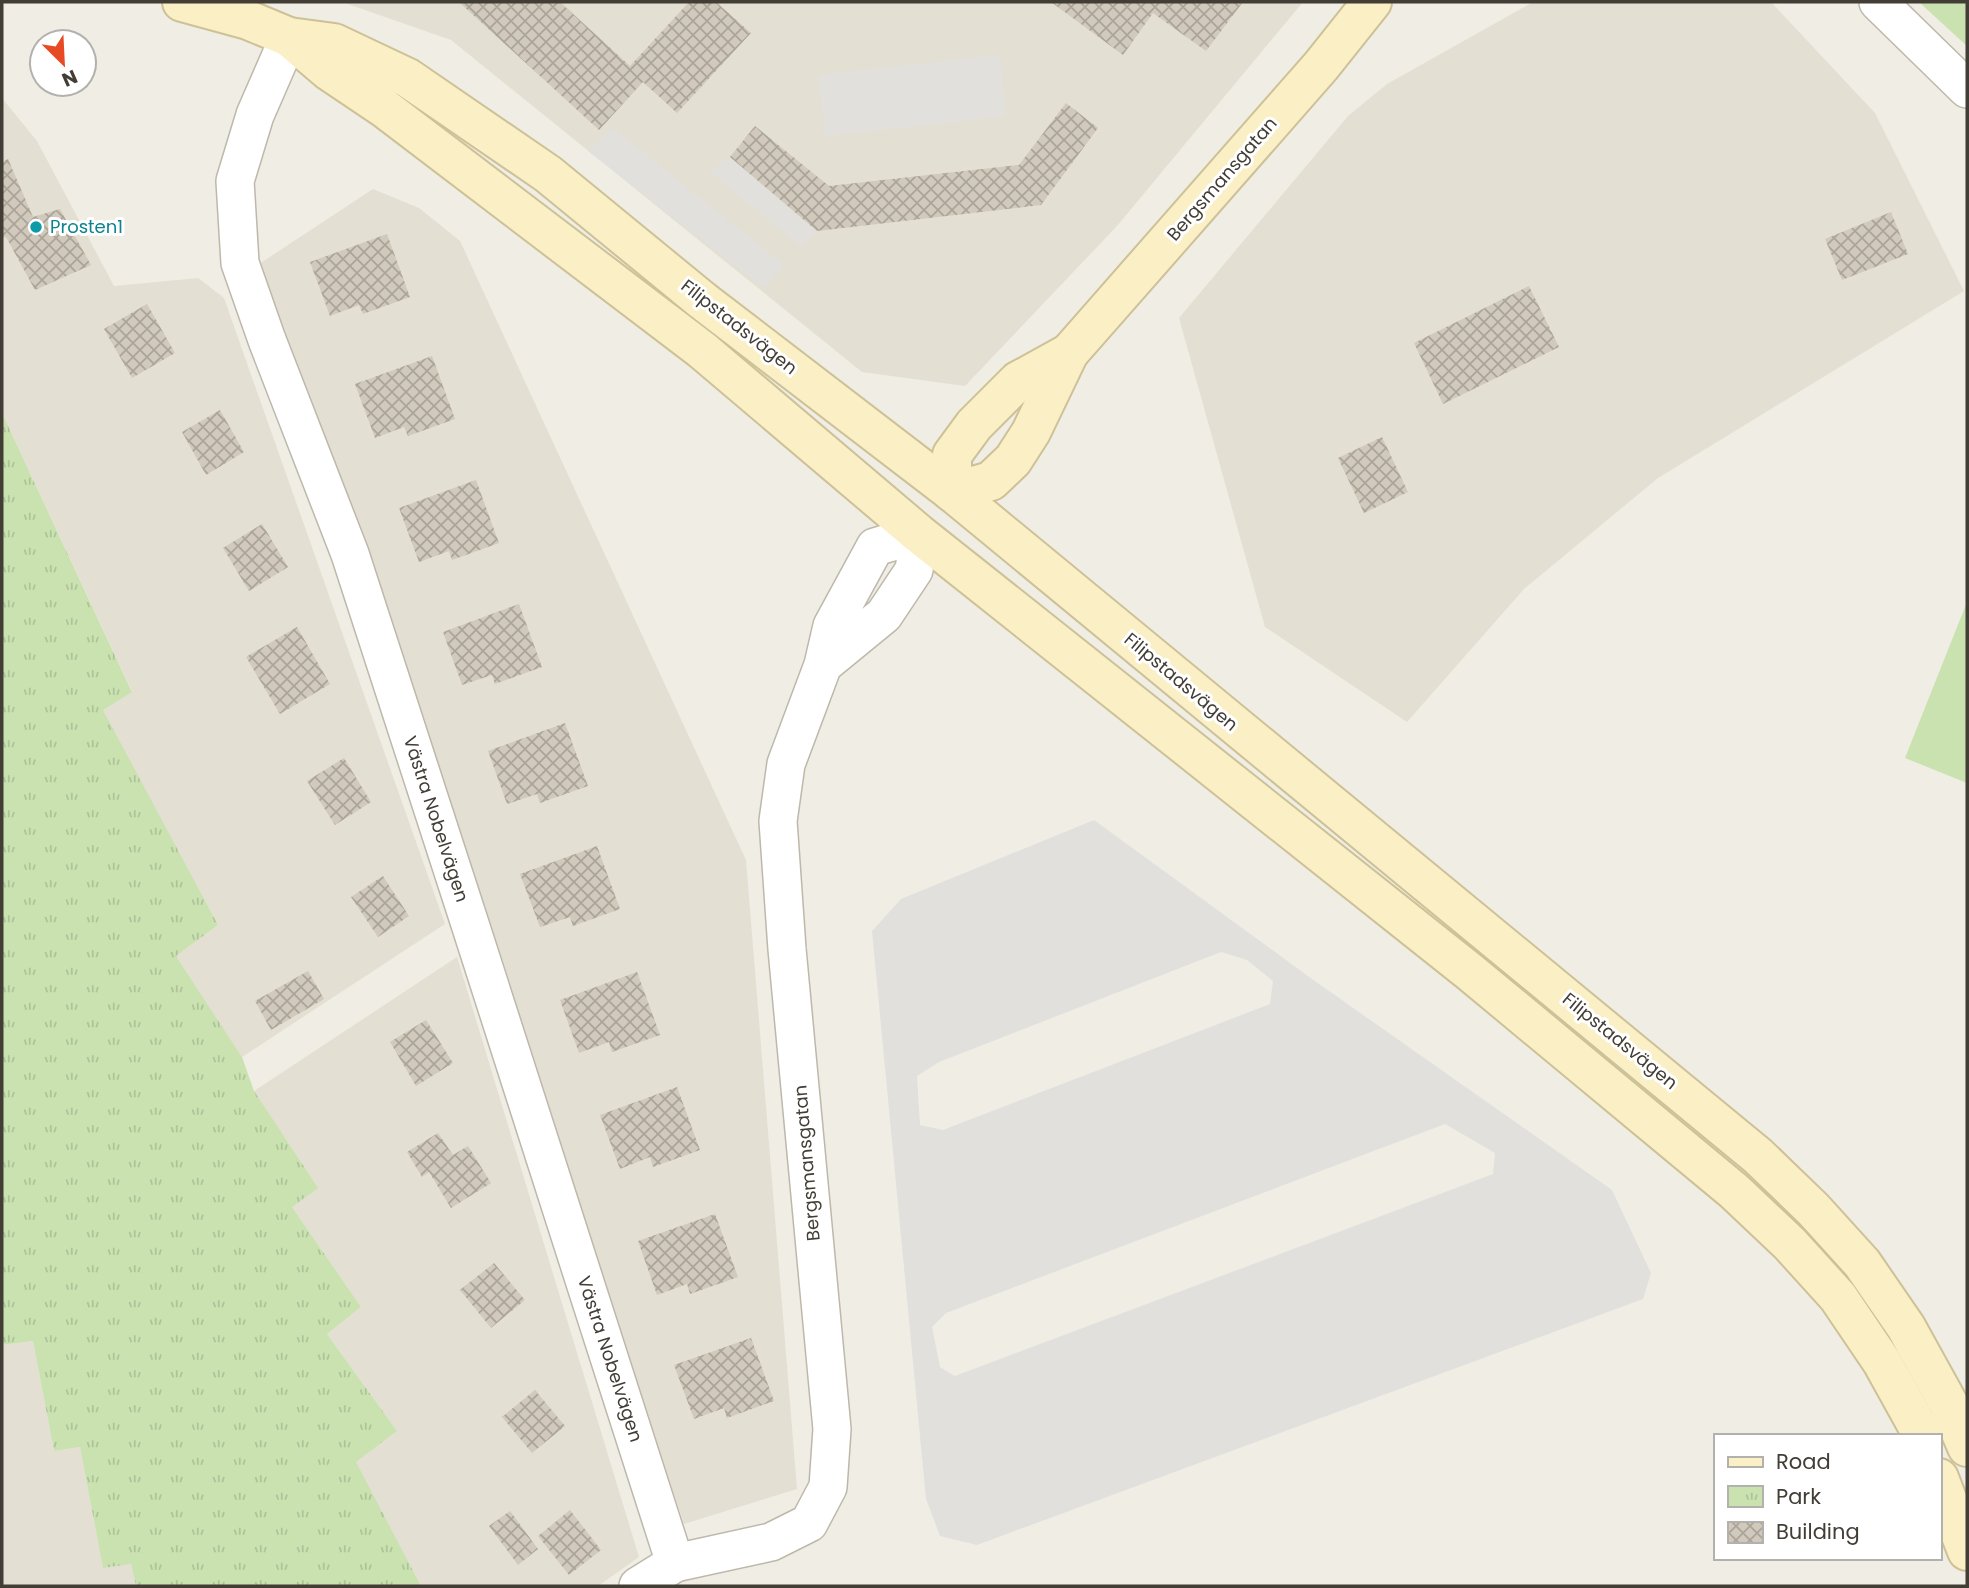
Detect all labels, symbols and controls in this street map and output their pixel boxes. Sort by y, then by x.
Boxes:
north arrow [28,28,98,98]
text: N [58,63,82,93]
street label: Bergsmansgatan [1161,111,1282,246]
place label: Prosten1 [50,214,123,239]
marker: Prosten1 [28,219,44,235]
street label: Filipstadsvägen [676,273,803,380]
street label: Filipstadsvägen [1119,627,1243,737]
street label: Västra Nobelvägen [398,733,475,905]
street label: Filipstadsvägen [1558,986,1683,1095]
street label: Bergsmansgatan [787,1084,826,1242]
street label: Västra Nobelvägen [572,1273,649,1445]
legend [1714,1434,1941,1560]
text: Road [1776,1447,1831,1476]
text: Park [1776,1482,1821,1511]
text: Building [1776,1517,1860,1546]

